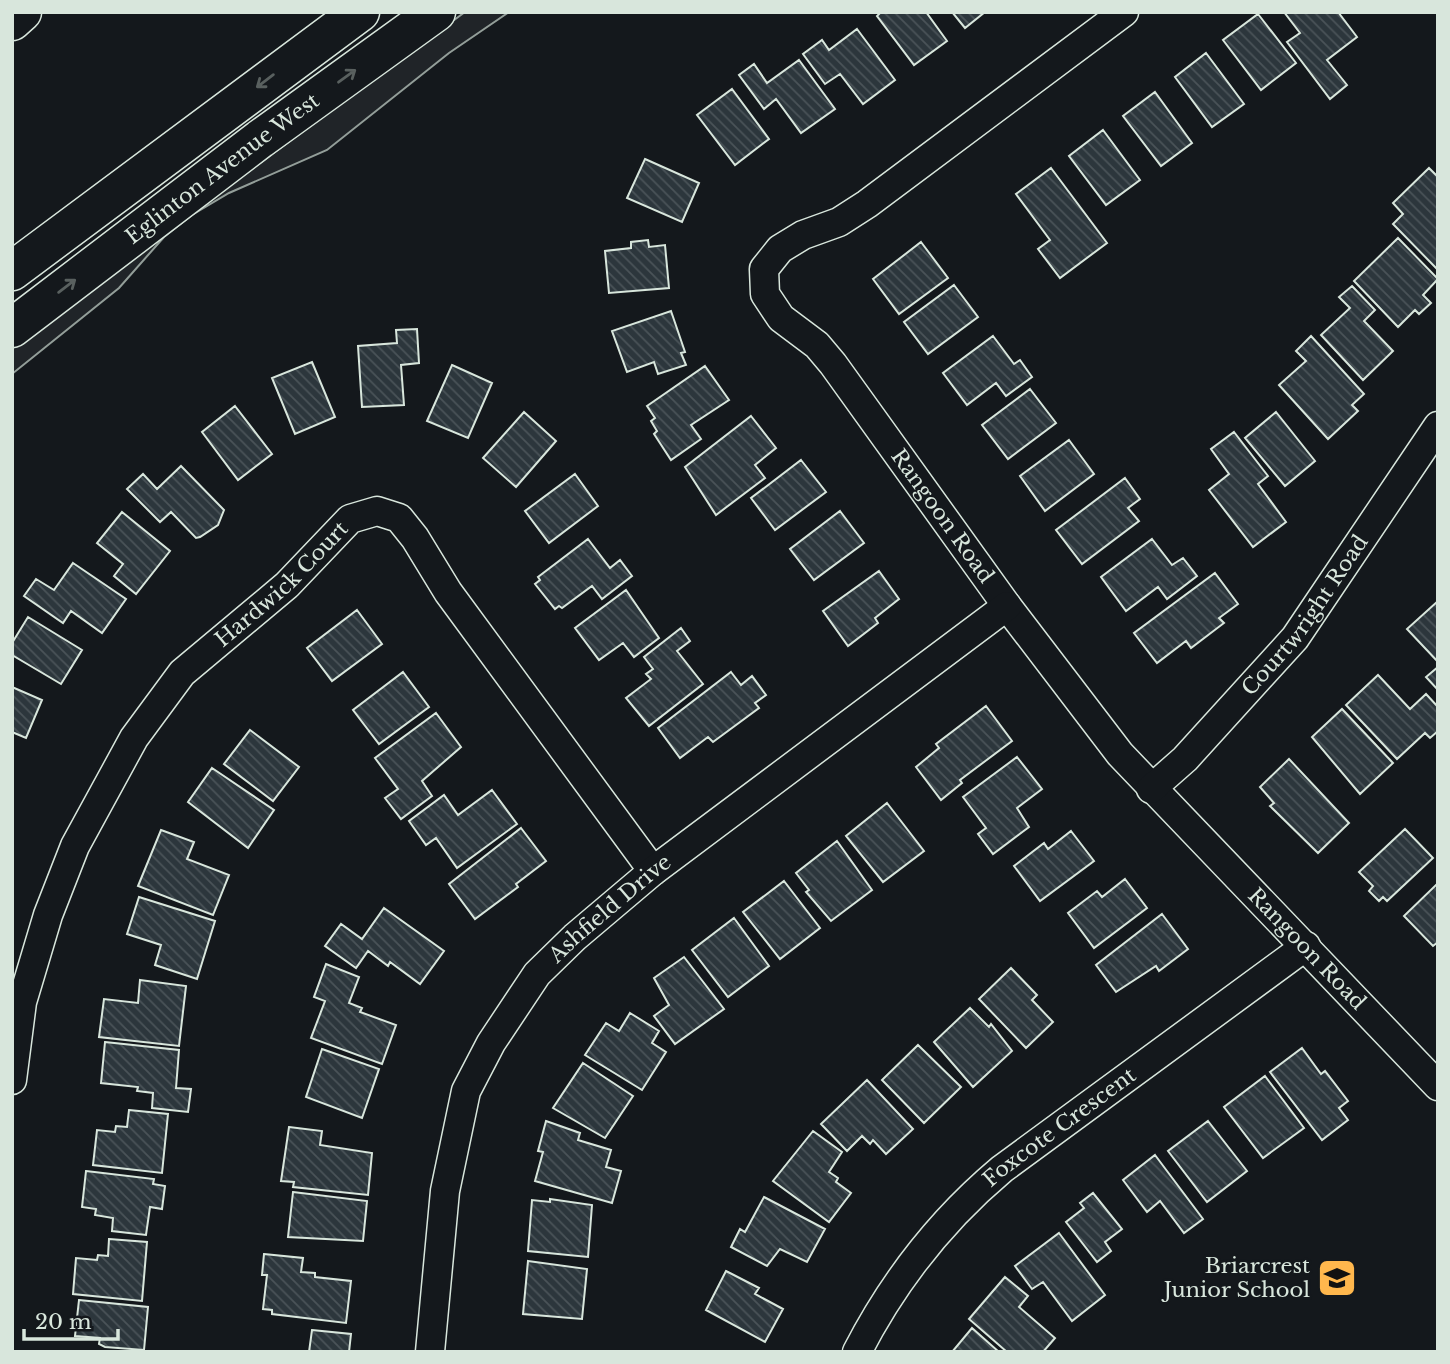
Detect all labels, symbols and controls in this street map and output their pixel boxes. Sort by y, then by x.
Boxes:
one-way arrow [337,69,355,84]
one-way arrow [256,73,275,88]
street label: Eglinton Avenue West [120,87,324,250]
one-way arrow [57,279,75,294]
street label: Rangoon Road [885,444,999,588]
street label: Hardwick Court [210,516,354,653]
street label: Courtwright Road [1236,530,1374,701]
street label: Ashfield Drive [543,849,676,969]
street label: Rangoon Road [1242,883,1371,1016]
street label: Foxcote Crescent [977,1062,1141,1193]
place label: Briarcrest Junior School [1161,1253,1310,1303]
school or university icon: Briarcrest Junior School [1316,1257,1358,1299]
scale bar [24,1298,119,1342]
text: 20 m [35,1309,92,1335]

